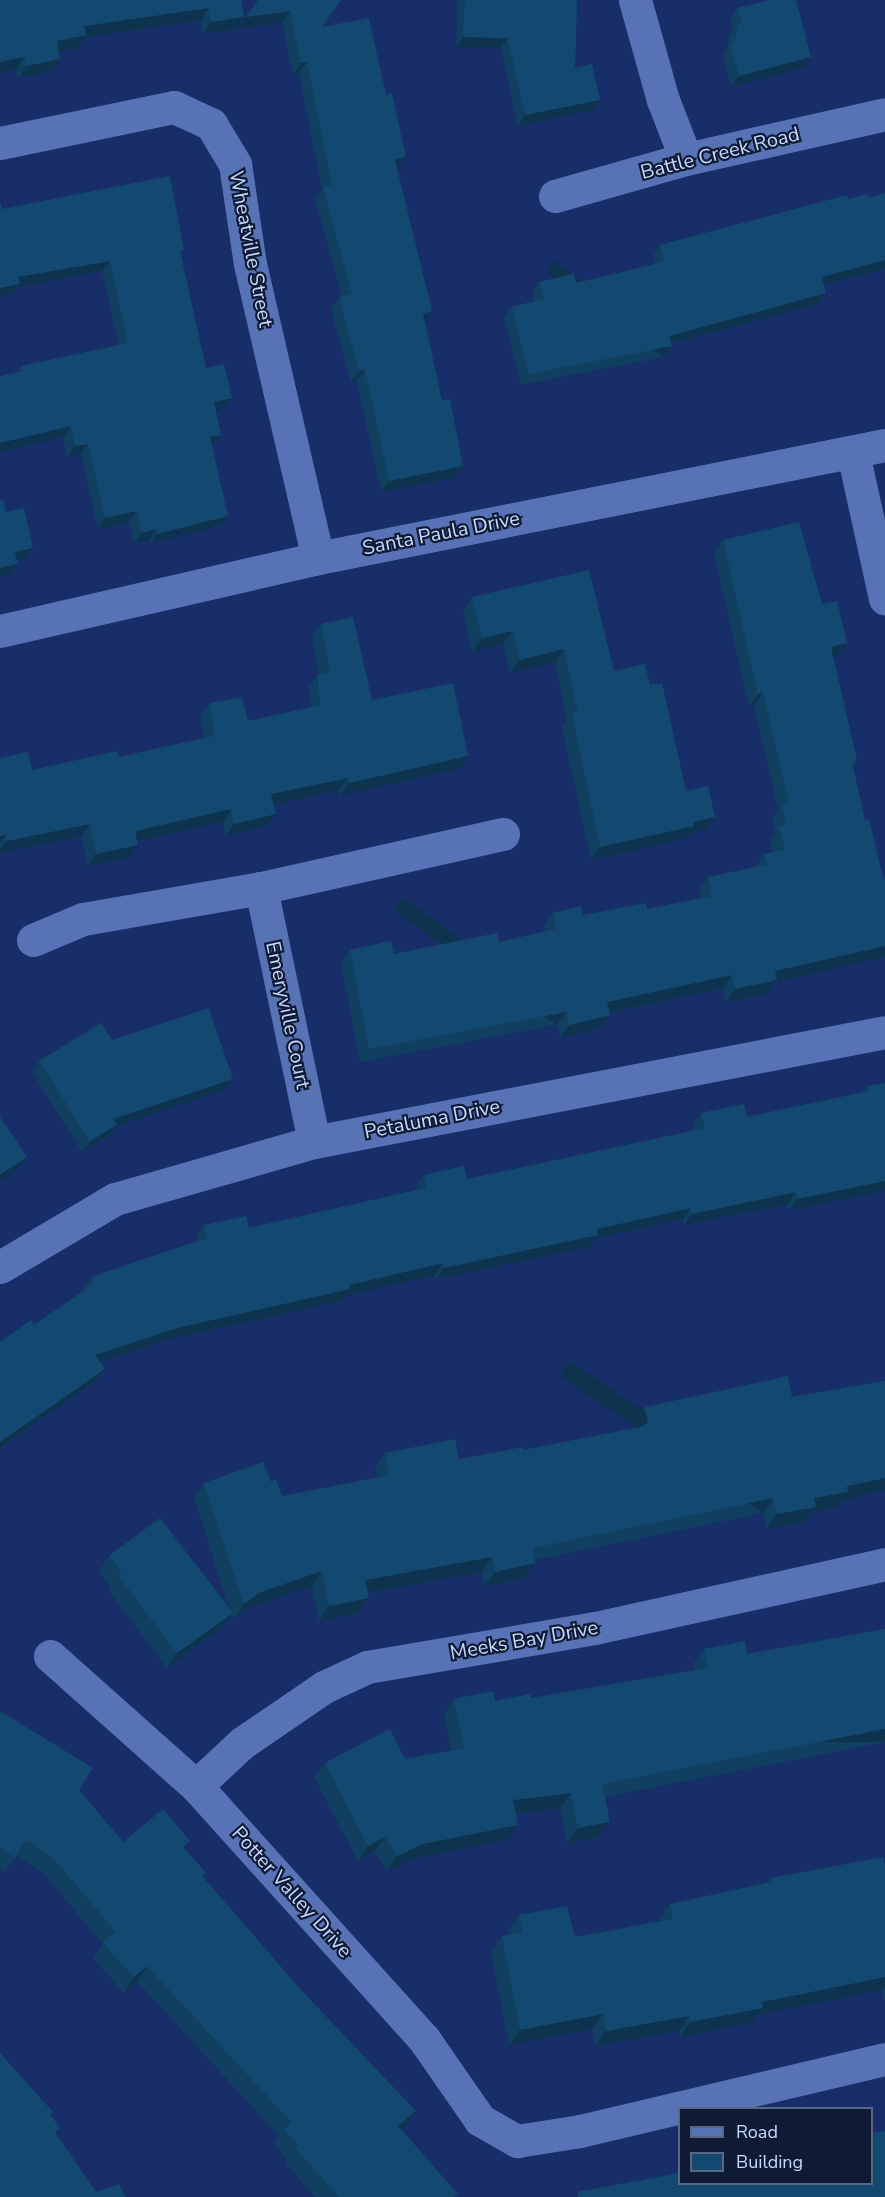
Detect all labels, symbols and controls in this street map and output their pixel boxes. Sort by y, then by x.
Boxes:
street label: Battle Creek Road [638,122,802,184]
street label: Wheatville Street [224,169,278,329]
street label: Santa Paula Drive [360,506,522,560]
street label: Emeryville Court [261,939,315,1091]
street label: Petaluma Drive [362,1094,502,1144]
street label: Meeks Bay Drive [448,1615,600,1665]
street label: Potter Valley Drive [227,1821,357,1963]
legend [678,2107,873,2185]
text: Road [736,2120,778,2144]
text: Building [736,2150,803,2174]

